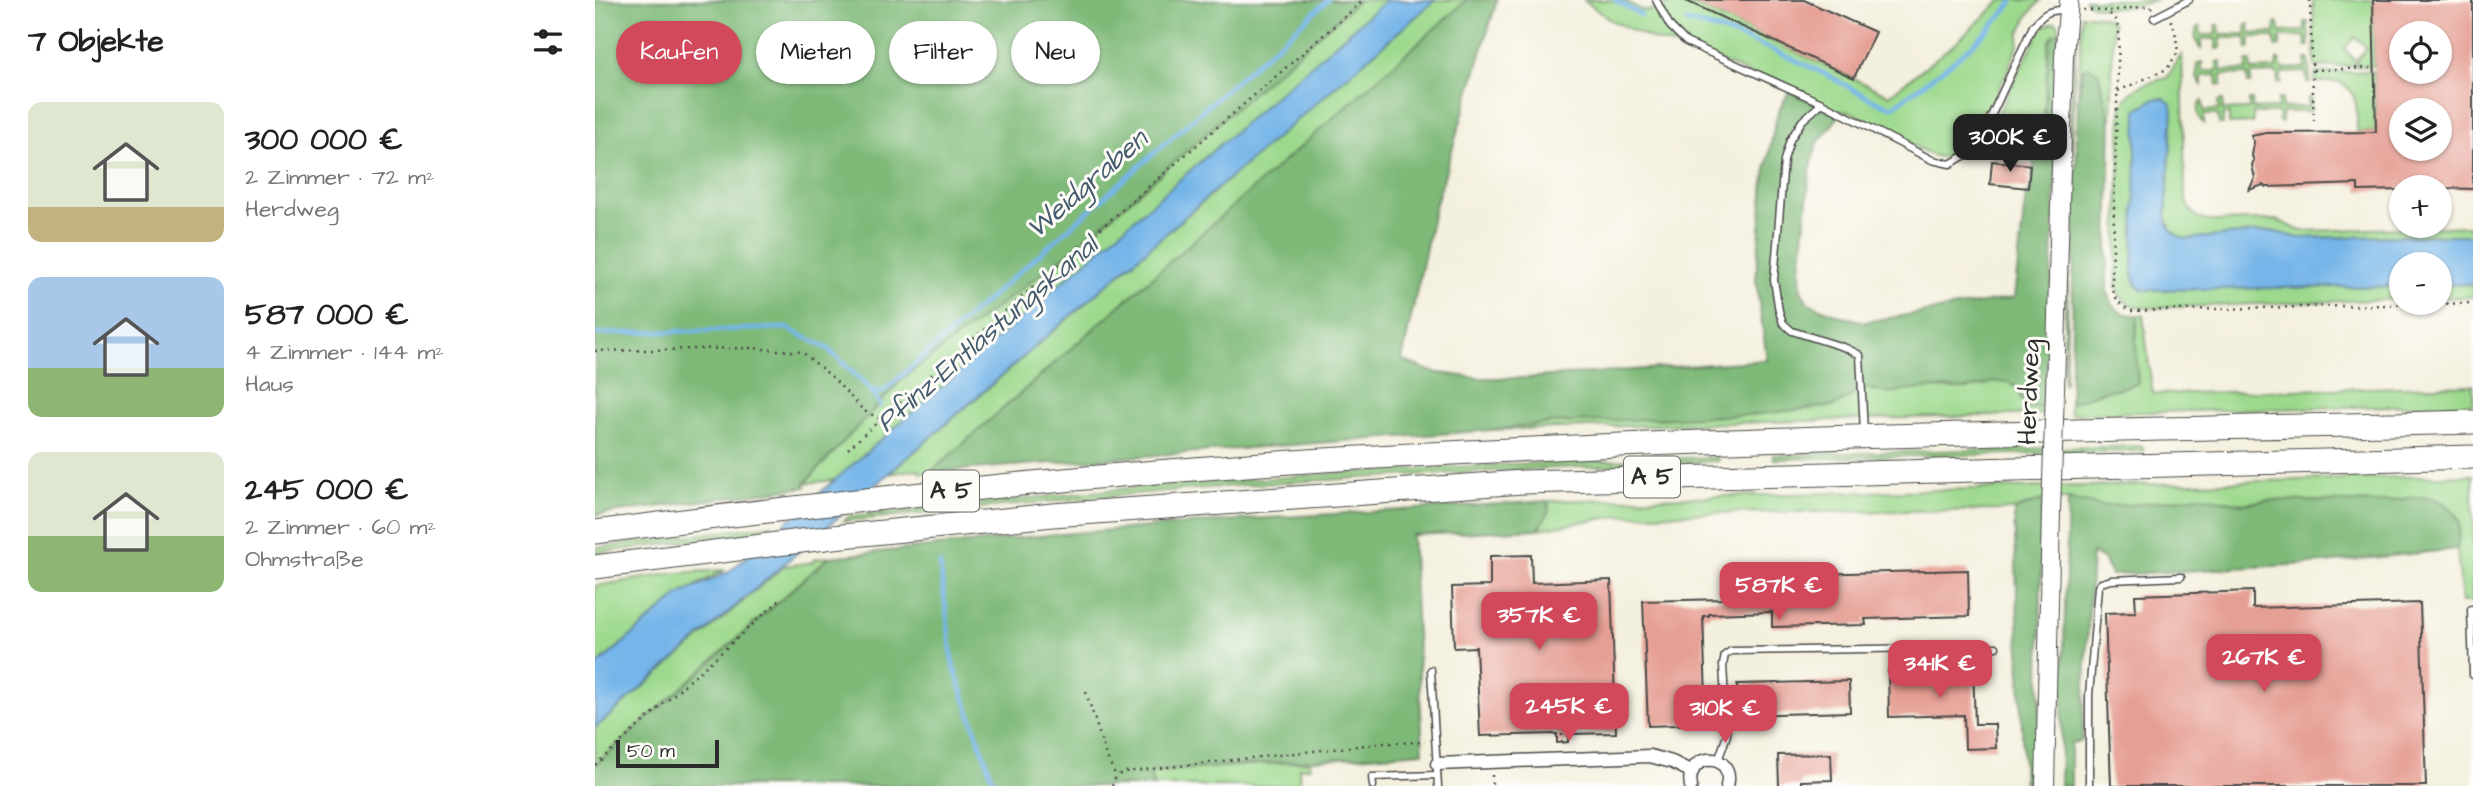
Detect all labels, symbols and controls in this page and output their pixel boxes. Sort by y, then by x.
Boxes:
text: 7 Objekte [28,21,164,63]
chip: Kaufen [616,21,742,84]
chip: Mieten [756,21,875,84]
chip: Filter [889,21,997,84]
chip: Neu [1011,21,1100,84]
map controls [2389,21,2452,315]
button: locate [2389,21,2452,84]
icon: filters [529,23,567,61]
button: layers [2389,98,2452,161]
pin: 300K € [1953,114,2067,174]
text: 300 000 € [245,119,403,161]
water label: Weidgraben [1018,119,1158,248]
text: 300K € [1969,121,2051,153]
icon: home [84,130,168,214]
text: 2 Zimmer · 72 m² [245,161,435,193]
button: + [2389,175,2452,238]
text: Herdweg [245,193,339,225]
water label: Pfinz-Entlastungskanal [868,224,1110,442]
button: − [2389,252,2452,315]
text: 587 000 € [245,294,409,336]
icon: home [84,305,168,389]
text: 4 Zimmer · 144 m² [245,336,444,368]
street label: Herdweg [2009,338,2051,446]
text: Haus [245,368,294,400]
road number: A 5 [1624,456,1680,498]
text: 245 000 € [245,469,408,511]
road number: A 5 [923,470,979,512]
icon: home [84,480,168,564]
text: 2 Zimmer · 60 m² [245,511,436,543]
text: Ohmstraße [245,543,364,575]
pin: 587K € [1722,562,1836,622]
text: 587K € [1736,569,1822,601]
pin: 357K € [1482,592,1596,652]
text: 357K € [1497,599,1581,631]
pin: 267K € [2207,634,2321,694]
pin: 341K € [1883,640,1997,700]
text: 267K € [2222,641,2306,673]
text: 341K € [1904,647,1976,679]
pin: 245K € [1512,684,1626,743]
pin: 310K € [1668,686,1782,745]
text: 245K € [1526,690,1612,722]
text: 310K € [1690,692,1760,724]
scale bar [616,737,719,769]
text: 50 m [627,738,675,765]

